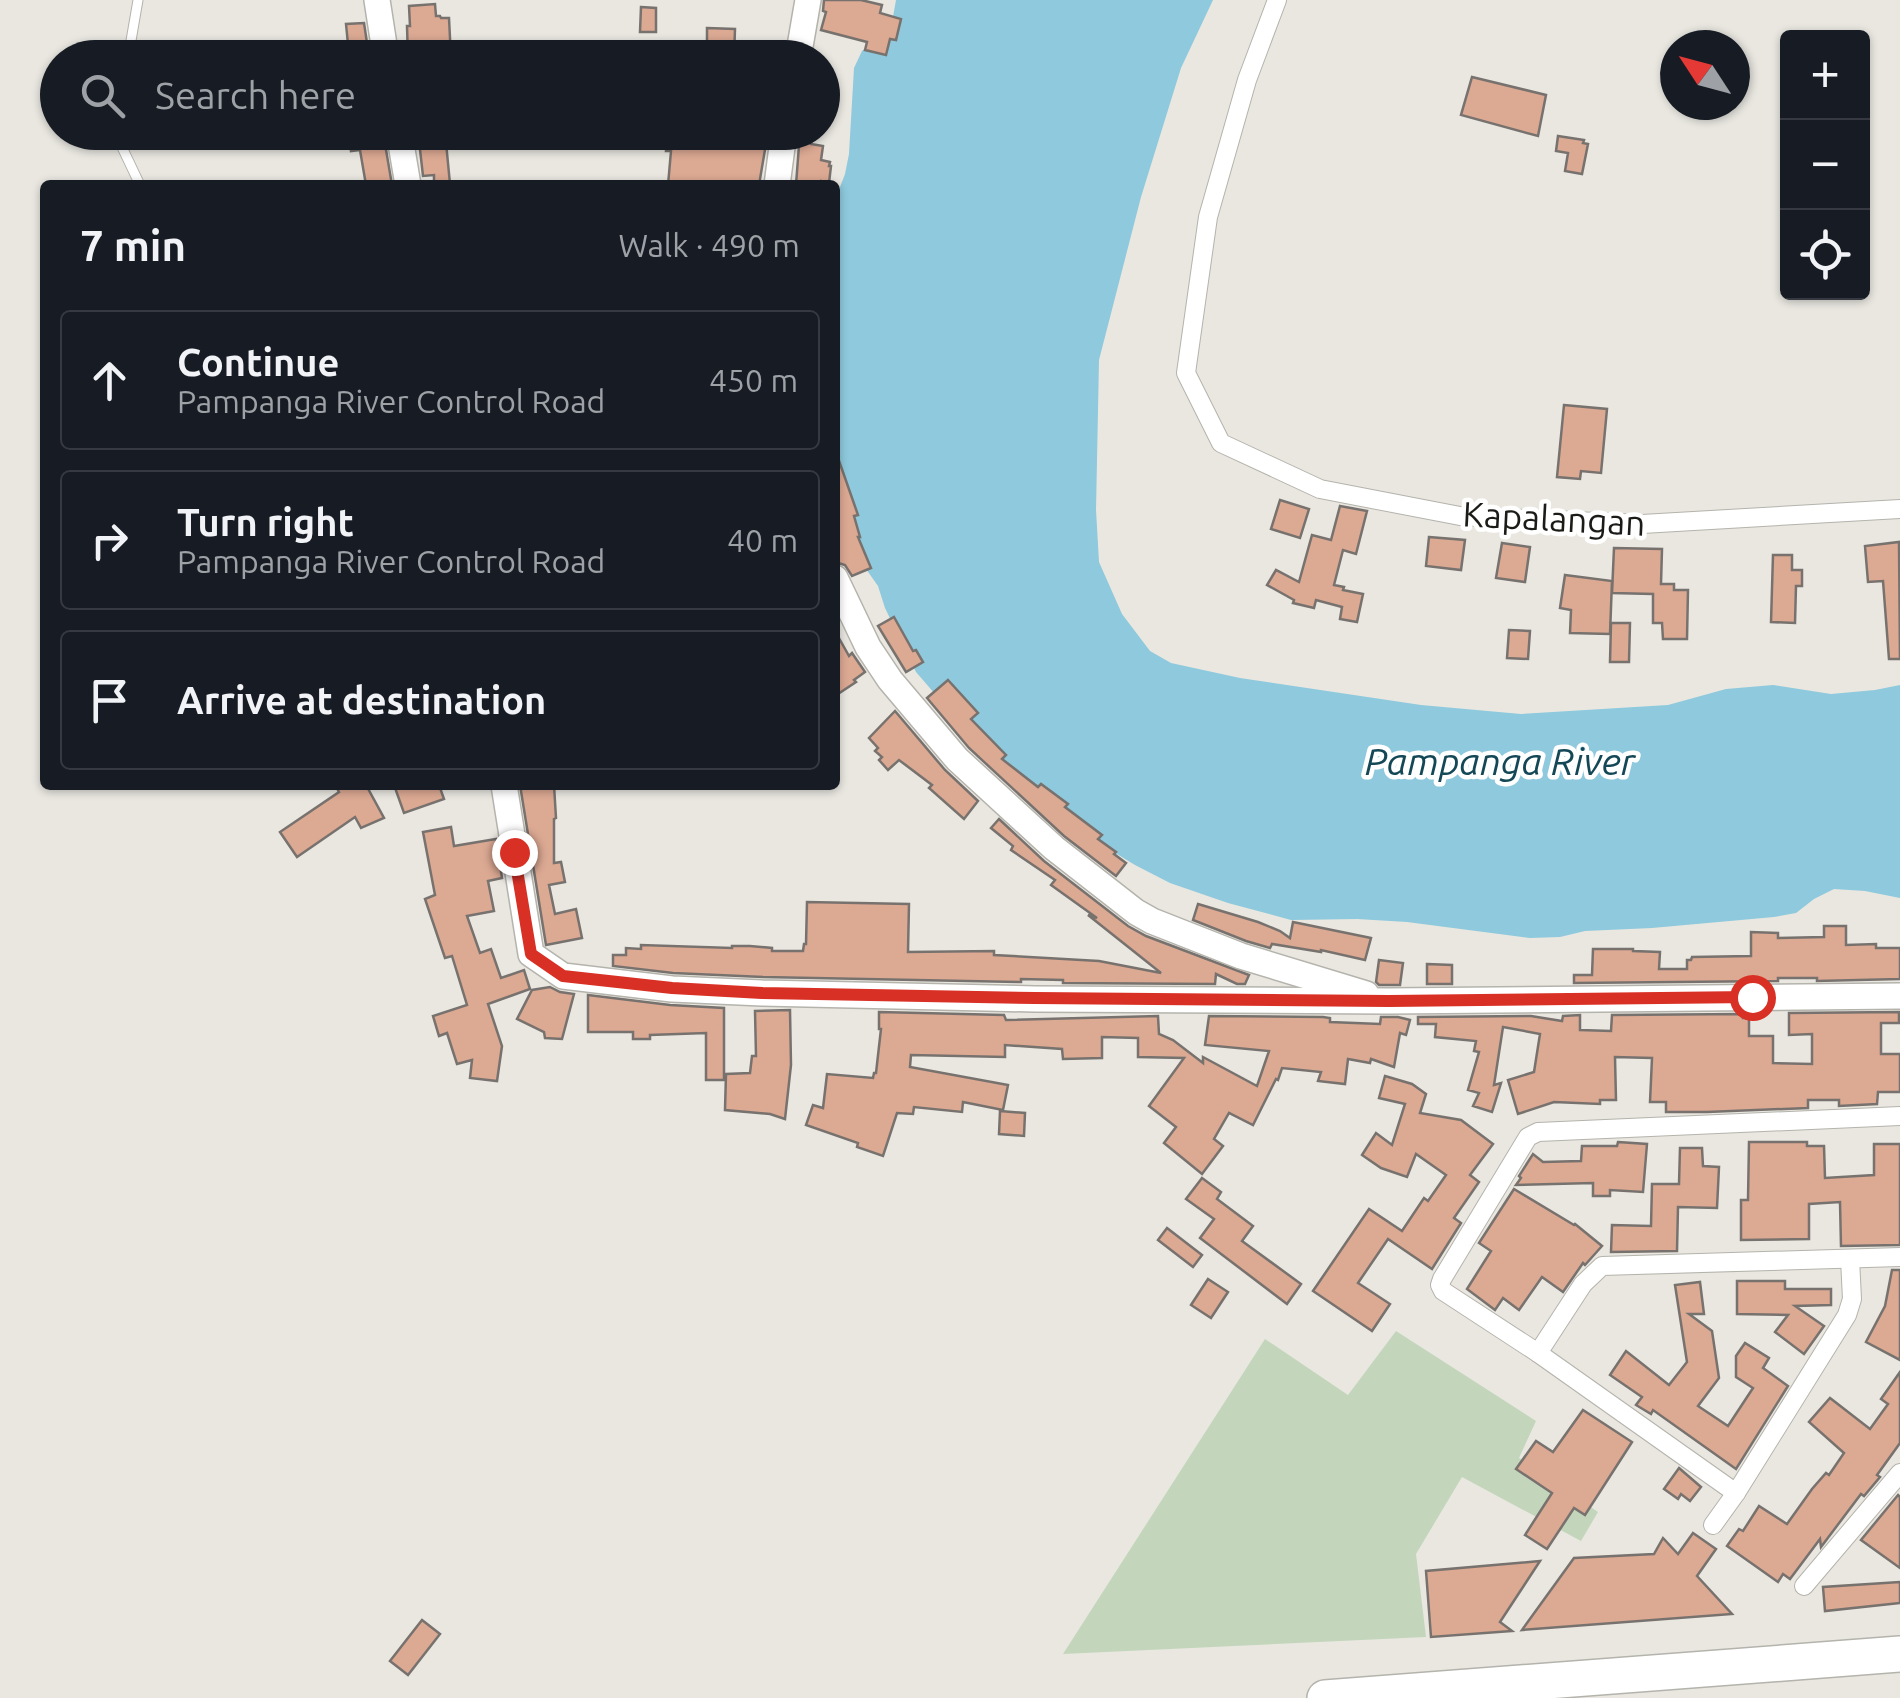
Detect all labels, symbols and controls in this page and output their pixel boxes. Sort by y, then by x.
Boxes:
north arrow [1660,30,1750,120]
map controls [1780,30,1870,300]
button: + [1780,30,1870,120]
search box [40,40,840,150]
icon: search [75,68,130,123]
text: Search here [155,74,356,116]
button: − [1780,120,1870,210]
button: locate [1780,210,1870,300]
text: 7 min [80,222,186,269]
text: Walk · 490 m [618,227,800,263]
text: Continue [177,341,339,383]
icon: ahead [82,353,137,408]
text: 450 m [709,362,798,398]
text: Pampanga River Control Road [177,383,605,419]
street label: Kapalangan [1462,493,1646,543]
text: Turn right [177,501,354,543]
icon: right [82,513,137,568]
text: 40 m [727,522,798,558]
text: Pampanga River Control Road [177,543,605,579]
icon: arrive [82,673,137,728]
text: Arrive at destination [177,679,546,721]
water label: Pampanga River [1365,740,1637,782]
route end [492,830,538,876]
route start [1730,975,1776,1021]

